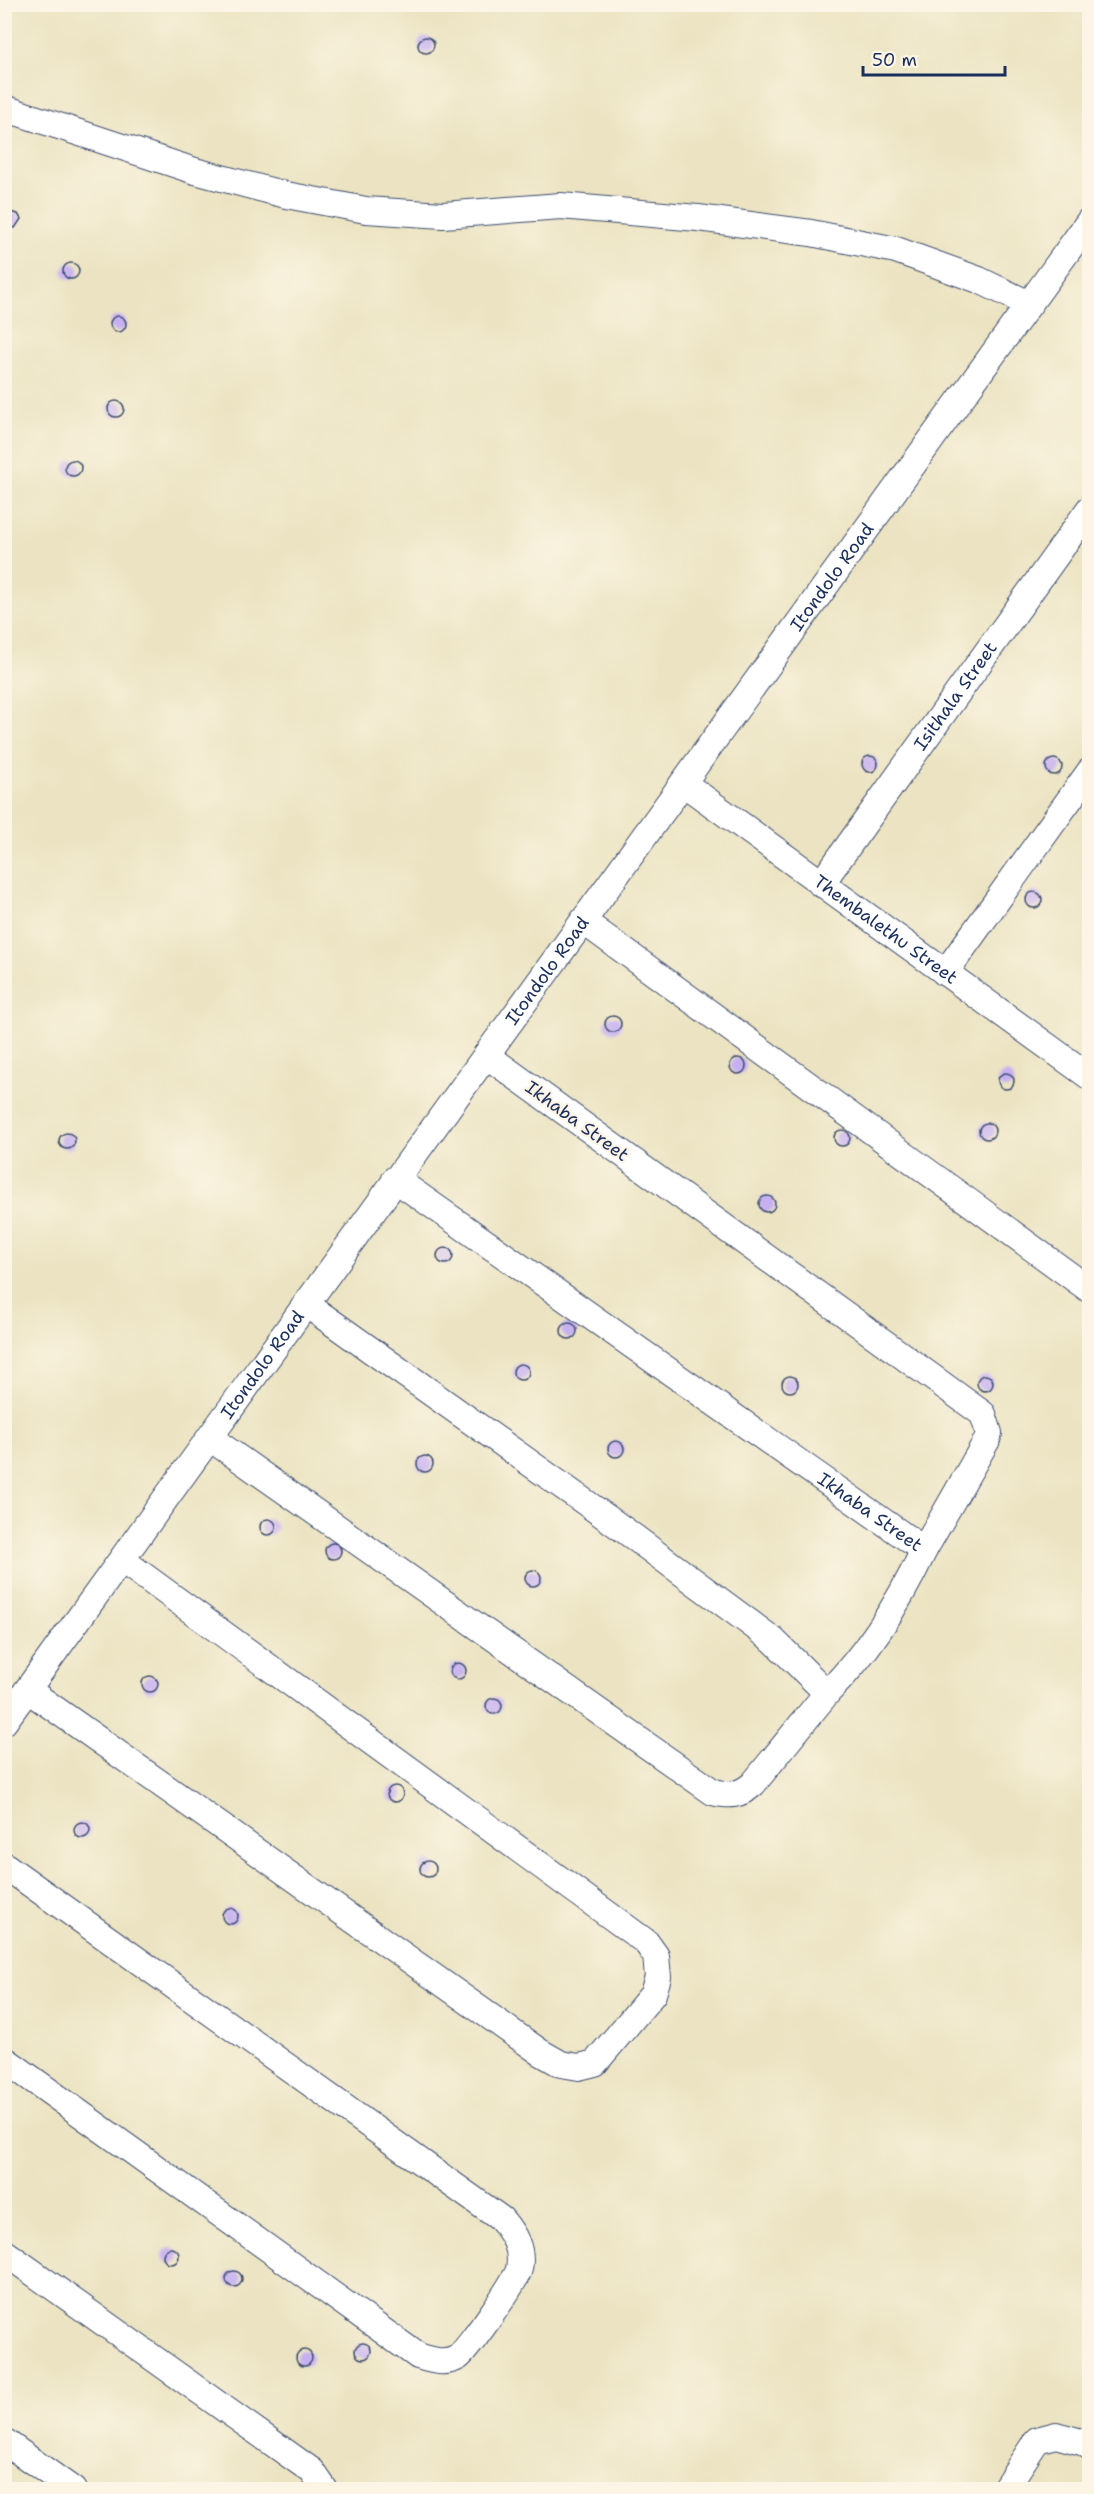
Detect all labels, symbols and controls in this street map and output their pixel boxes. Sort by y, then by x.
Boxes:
scale bar [863,39,1006,77]
text: 50 m [872,48,917,72]
street label: Itondolo Road [785,518,879,636]
street label: Isithala Street [908,637,1003,755]
street label: Thembalethu Street [809,869,962,989]
street label: Itondolo Road [500,912,594,1030]
street label: Ikhaba Street [520,1075,634,1167]
street label: Itondolo Road [215,1306,310,1424]
street label: Ikhaba Street [813,1467,927,1557]

